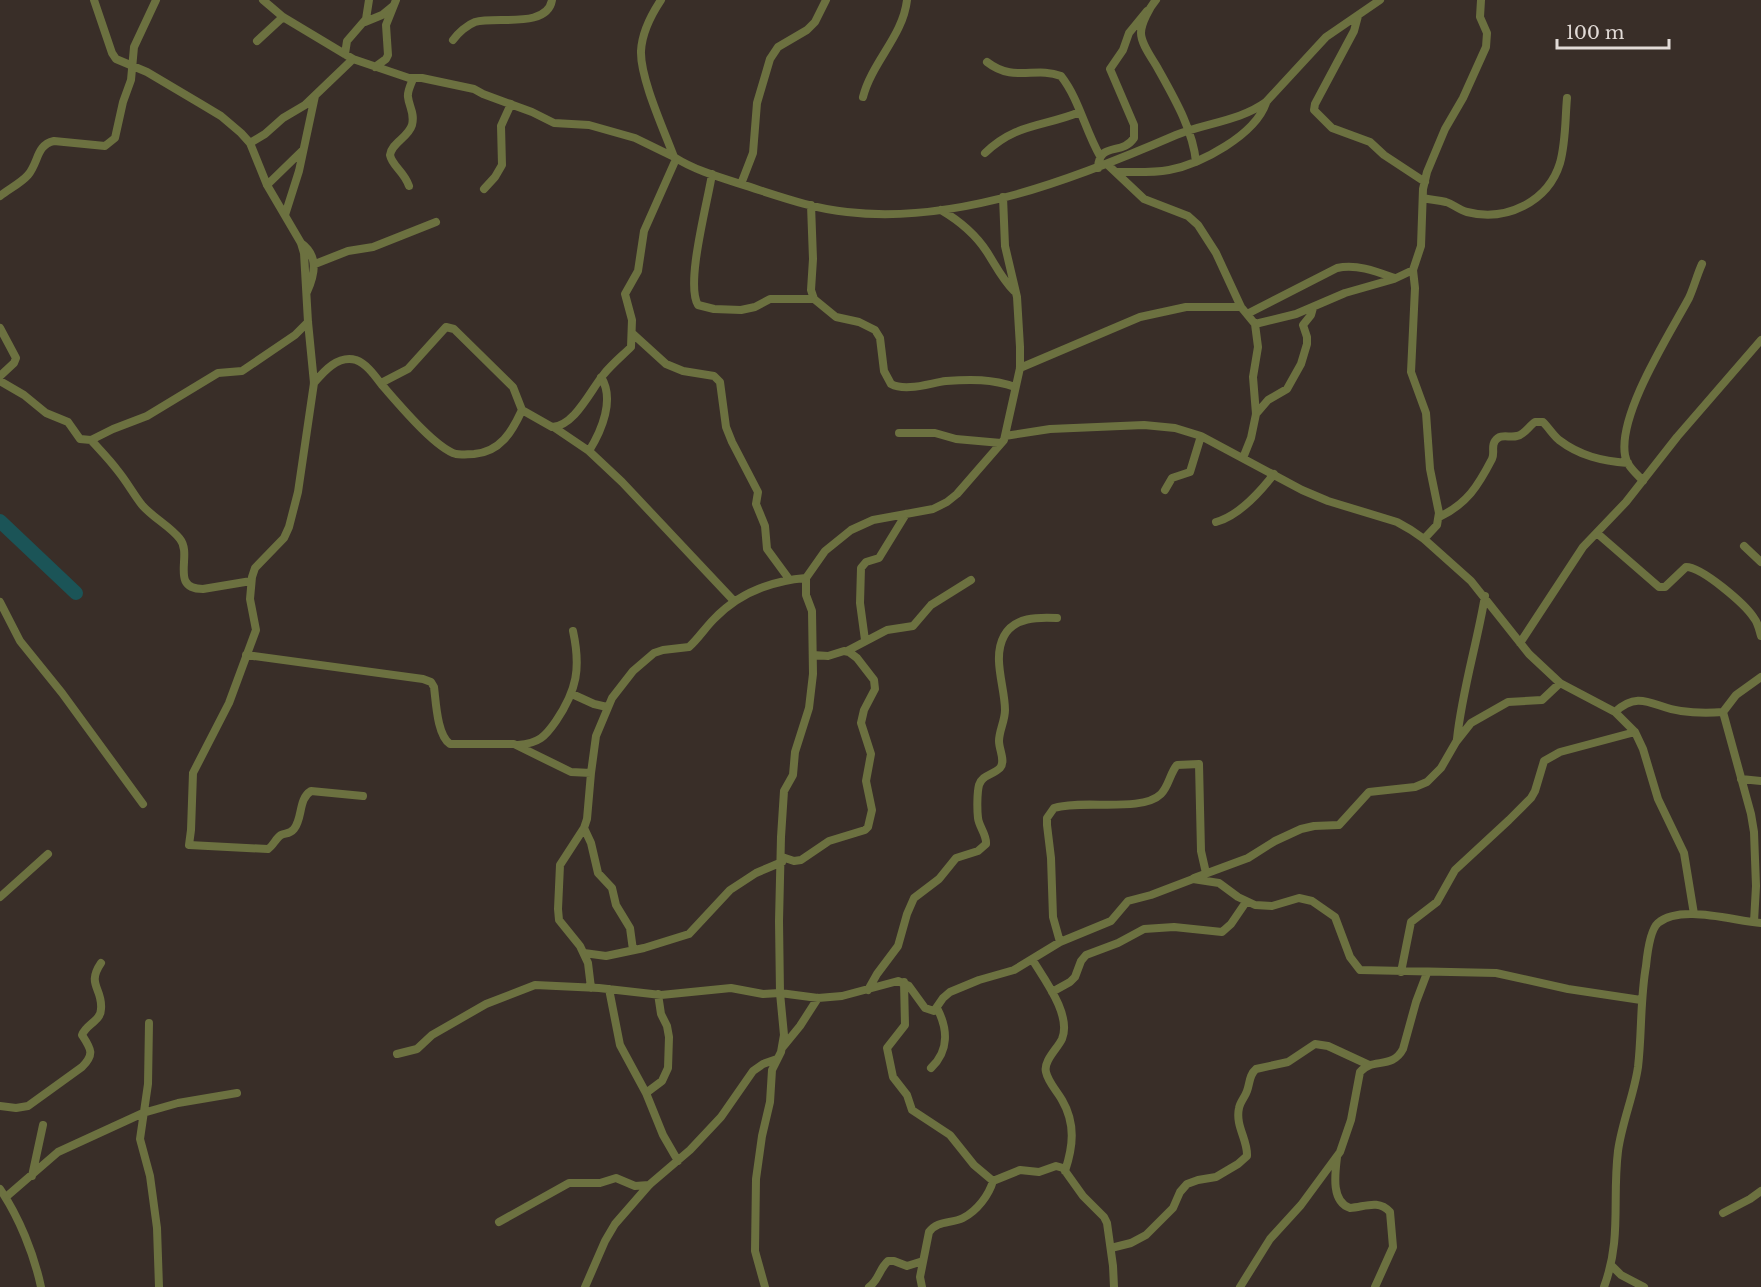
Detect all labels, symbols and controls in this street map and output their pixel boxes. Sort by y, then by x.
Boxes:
scale bar [1557,12,1670,50]
text: 100 m [1566,22,1624,44]

